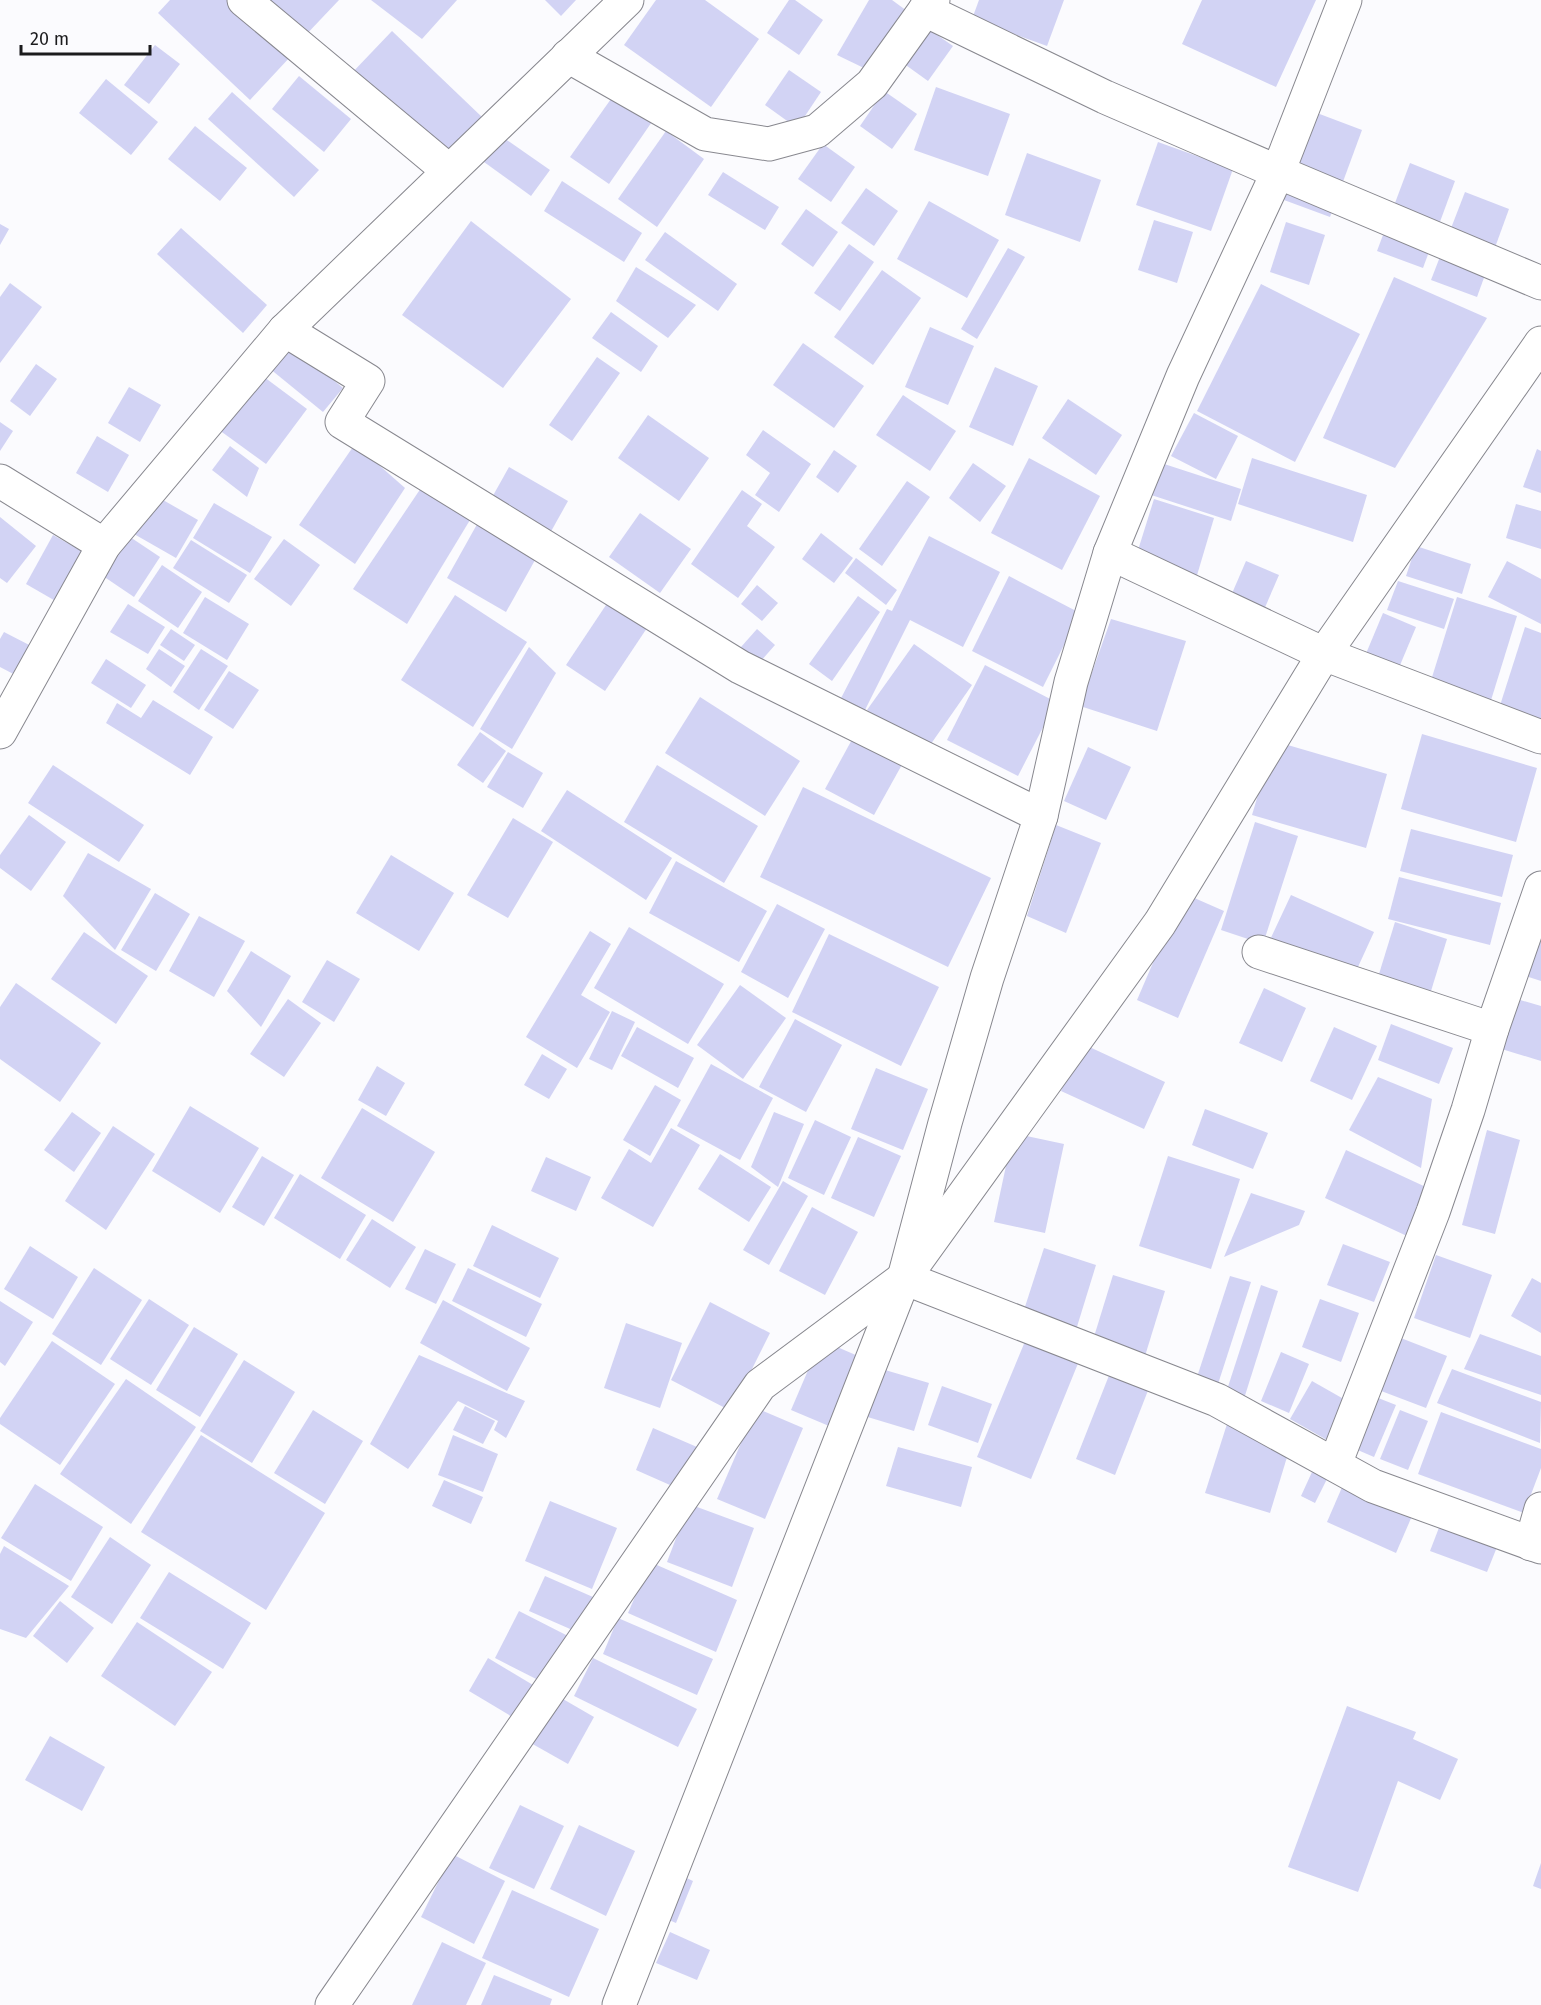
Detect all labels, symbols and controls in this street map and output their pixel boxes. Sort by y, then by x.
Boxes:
scale bar [21,18,150,56]
text: 20 m [30,28,69,50]

